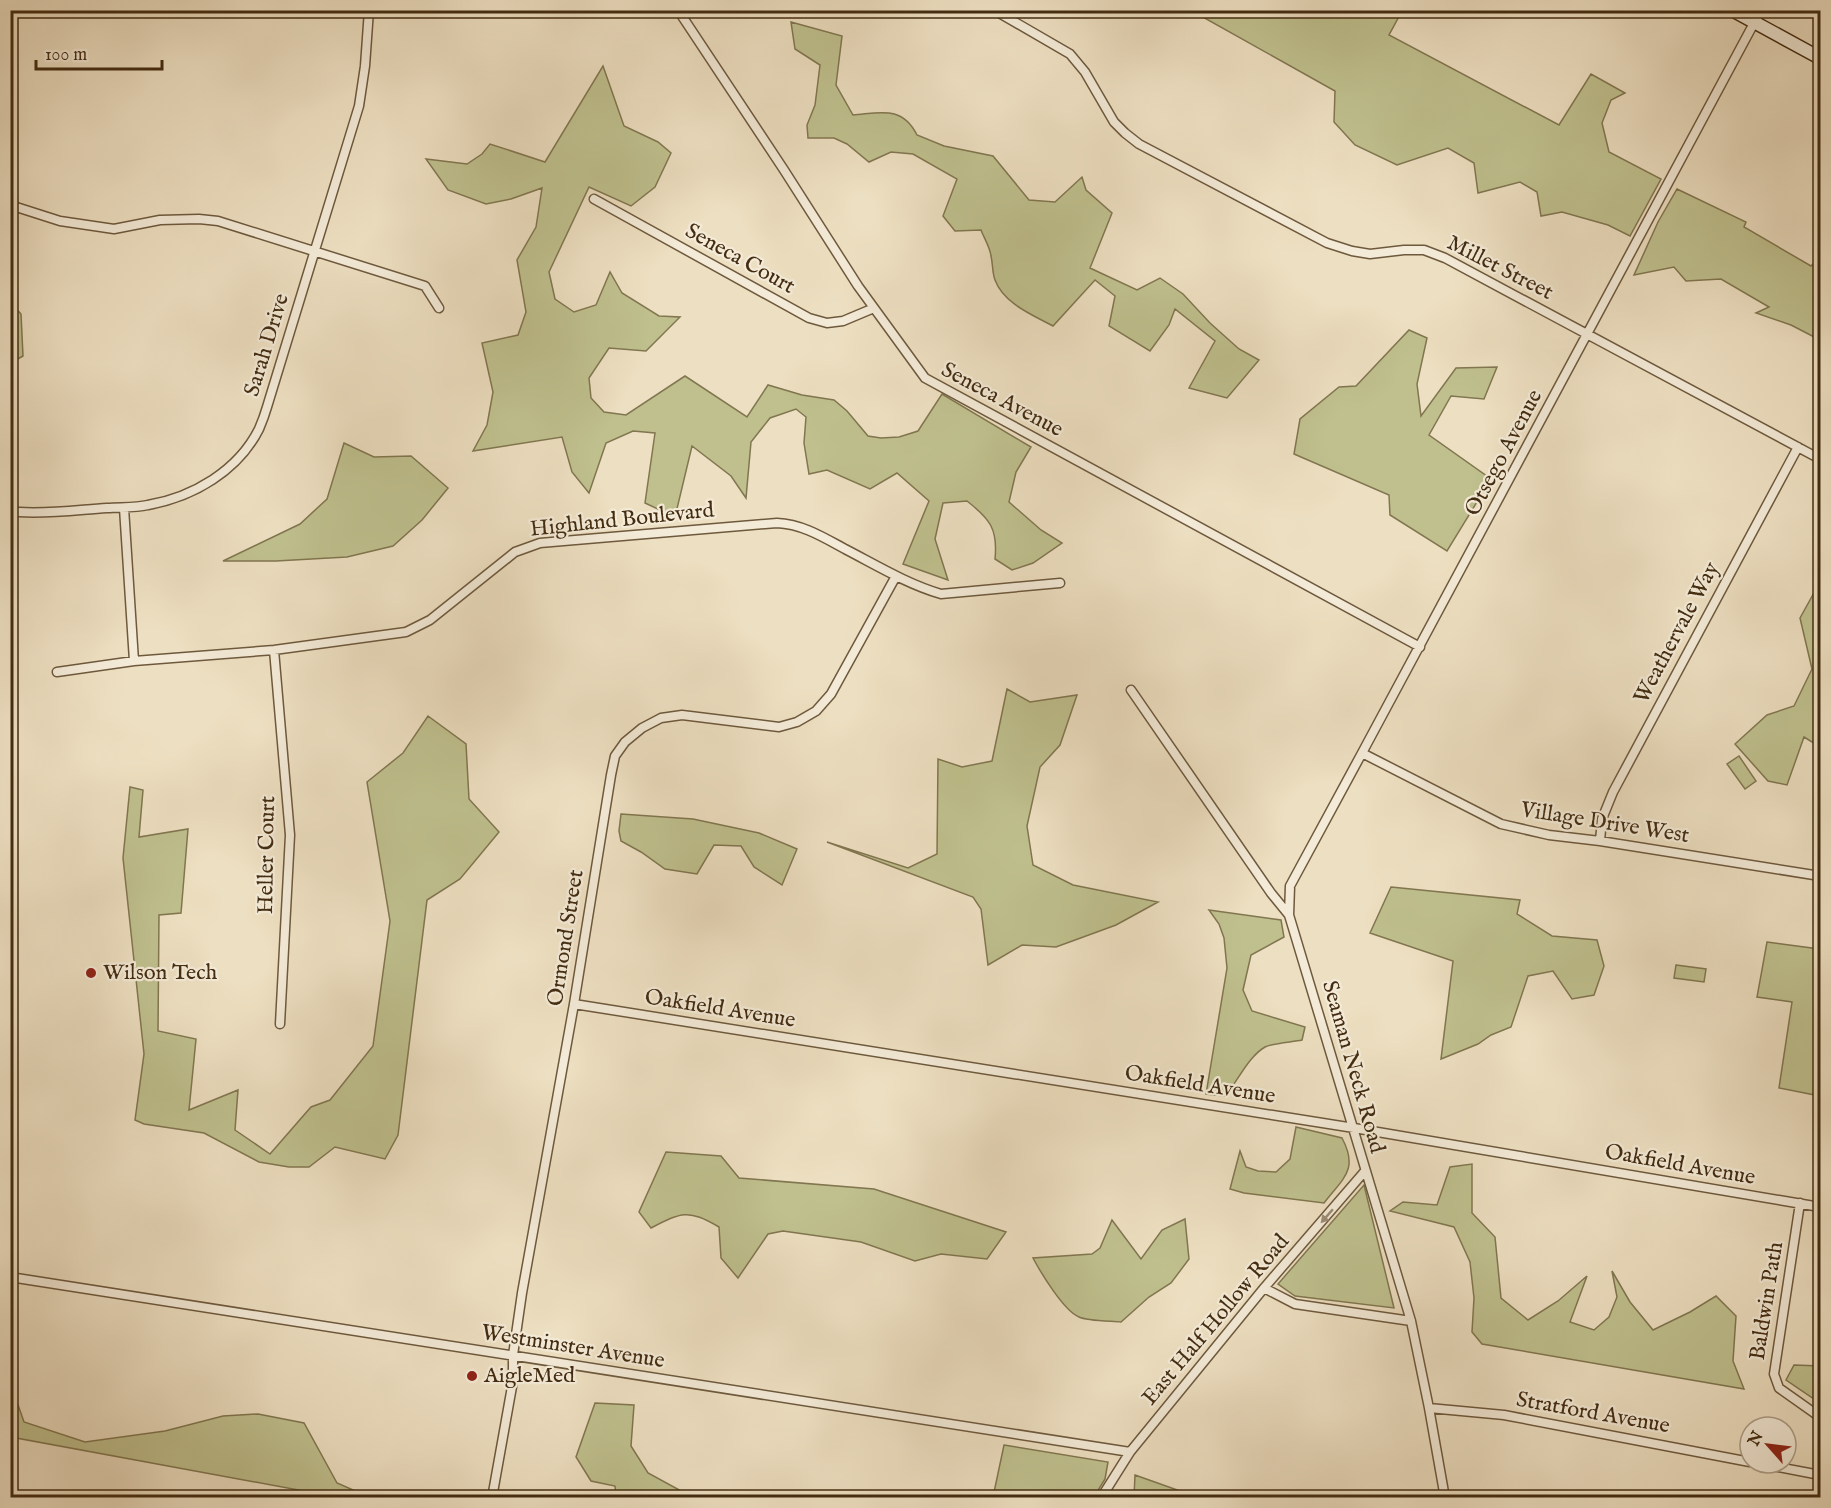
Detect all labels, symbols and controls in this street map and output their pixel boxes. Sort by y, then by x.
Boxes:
scale bar [36,33,162,71]
text: 100 m [45,44,87,67]
street label: Seneca Court [680,217,800,301]
street label: Millet Street [1442,229,1558,307]
street label: Sarah Drive [238,290,296,400]
street label: Seneca Avenue [936,356,1068,444]
street label: Otsego Avenue [1459,385,1549,521]
street label: Highland Boulevard [529,496,716,544]
street label: Weathervale Way [1628,557,1726,709]
street label: Heller Court [252,795,282,914]
street label: Village Drive West [1518,796,1692,850]
street label: Ormond Street [541,867,591,1008]
place label: Wilson Tech [103,959,218,987]
marker: Wilson Tech [84,966,98,980]
street label: Seaman Neck Road [1315,977,1391,1157]
street label: Oakfield Avenue [643,983,797,1035]
street label: Oakfield Avenue [1123,1059,1277,1111]
street label: Oakfield Avenue [1603,1138,1757,1192]
one-way arrow [1321,1208,1334,1223]
street label: East Half Hollow Road [1136,1228,1296,1411]
street label: Baldwin Path [1744,1239,1790,1362]
street label: Westminster Avenue [479,1319,667,1375]
place label: AigleMed [483,1362,575,1390]
marker: AigleMed [465,1369,479,1383]
street label: Stratford Avenue [1514,1386,1672,1440]
north arrow [1738,1415,1798,1475]
text: N [1744,1428,1769,1451]

